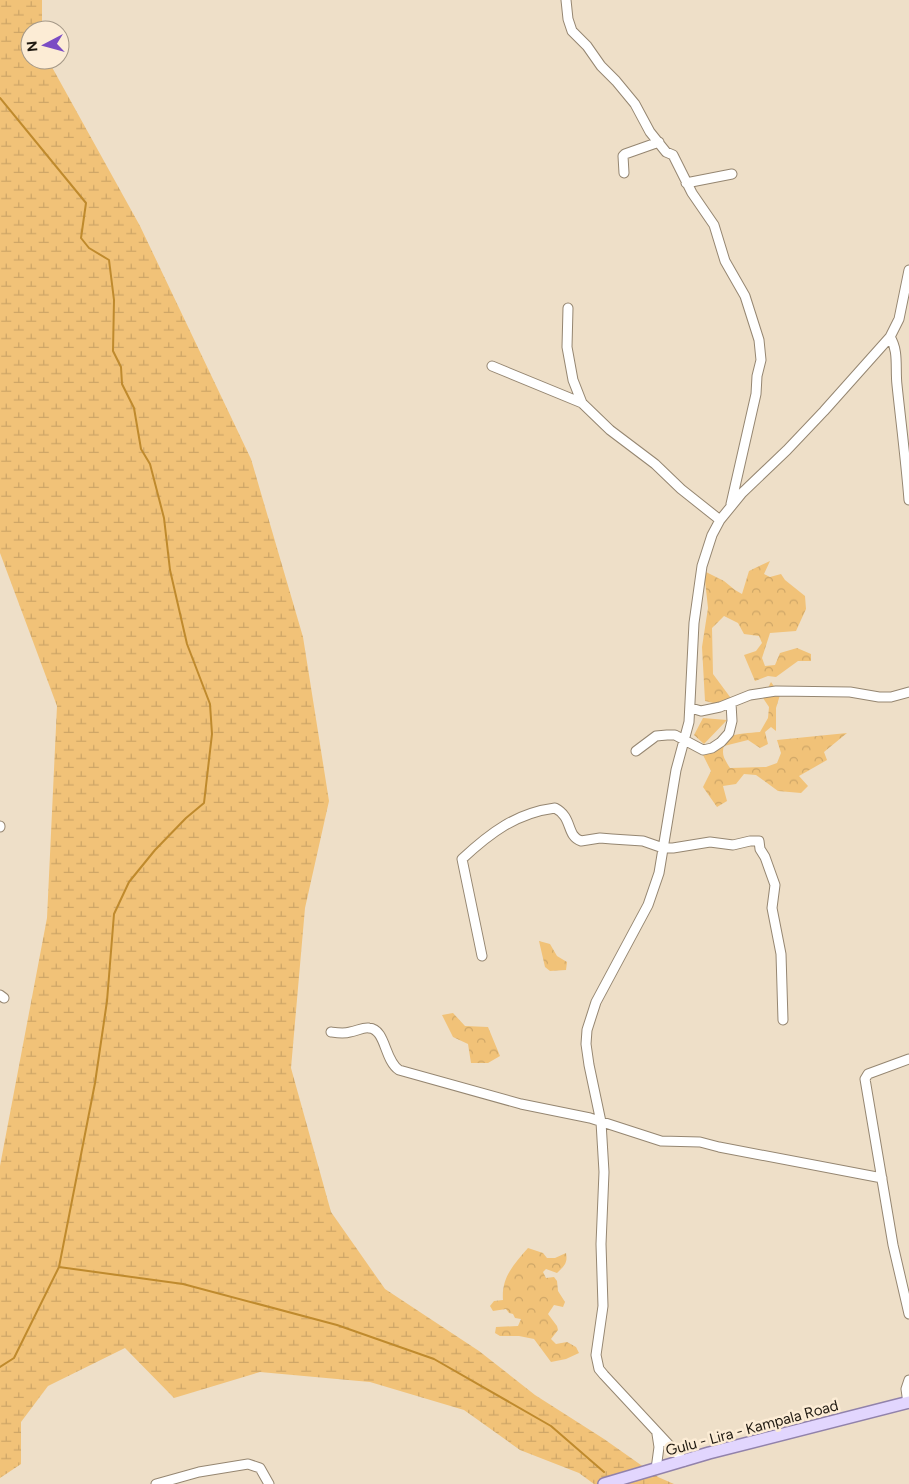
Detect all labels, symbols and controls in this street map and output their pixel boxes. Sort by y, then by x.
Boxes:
north arrow [20,20,70,70]
text: N [24,40,42,53]
street label: Gulu - Lira - Kampala Road [664,1396,840,1460]

